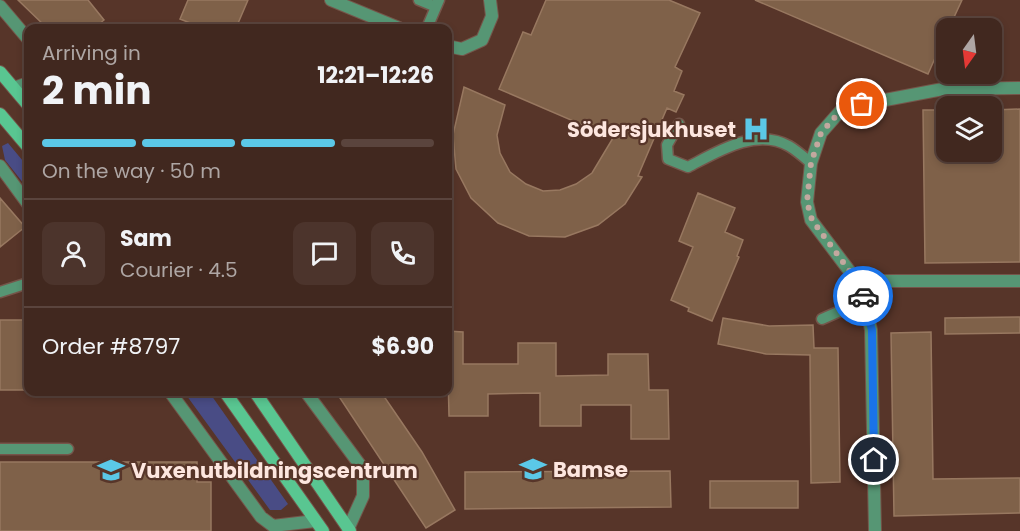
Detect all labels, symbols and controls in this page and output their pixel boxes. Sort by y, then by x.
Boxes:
north arrow [936,18,1002,84]
map controls [936,18,1002,162]
text: Arriving in [42,39,141,67]
text: 12:21–12:26 [317,60,434,91]
text: 2 min [42,63,152,118]
pin [836,78,887,129]
icon: bag [845,87,878,120]
button: layers [936,96,1002,162]
hospital icon: Södersjukhuset [741,114,771,144]
place label: Södersjukhuset [567,115,736,144]
text: On the way · 50 m [42,157,221,185]
button: person [42,222,105,285]
button: chat [293,222,356,285]
button: phone [371,222,434,285]
text: Sam [120,223,172,254]
text: Courier · 4.5 [120,256,238,284]
courier [833,266,893,326]
icon: car [847,280,880,313]
text: Order #8797 [42,331,180,362]
text: $6.90 [371,331,434,362]
pin [848,434,899,485]
icon: home [857,443,890,476]
school or university icon: Bamse [518,454,548,484]
school or university icon: Vuxenutbildningscentrum [96,455,126,485]
place label: Bamse [553,455,628,484]
place label: Vuxenutbildningscentrum [131,456,418,485]

